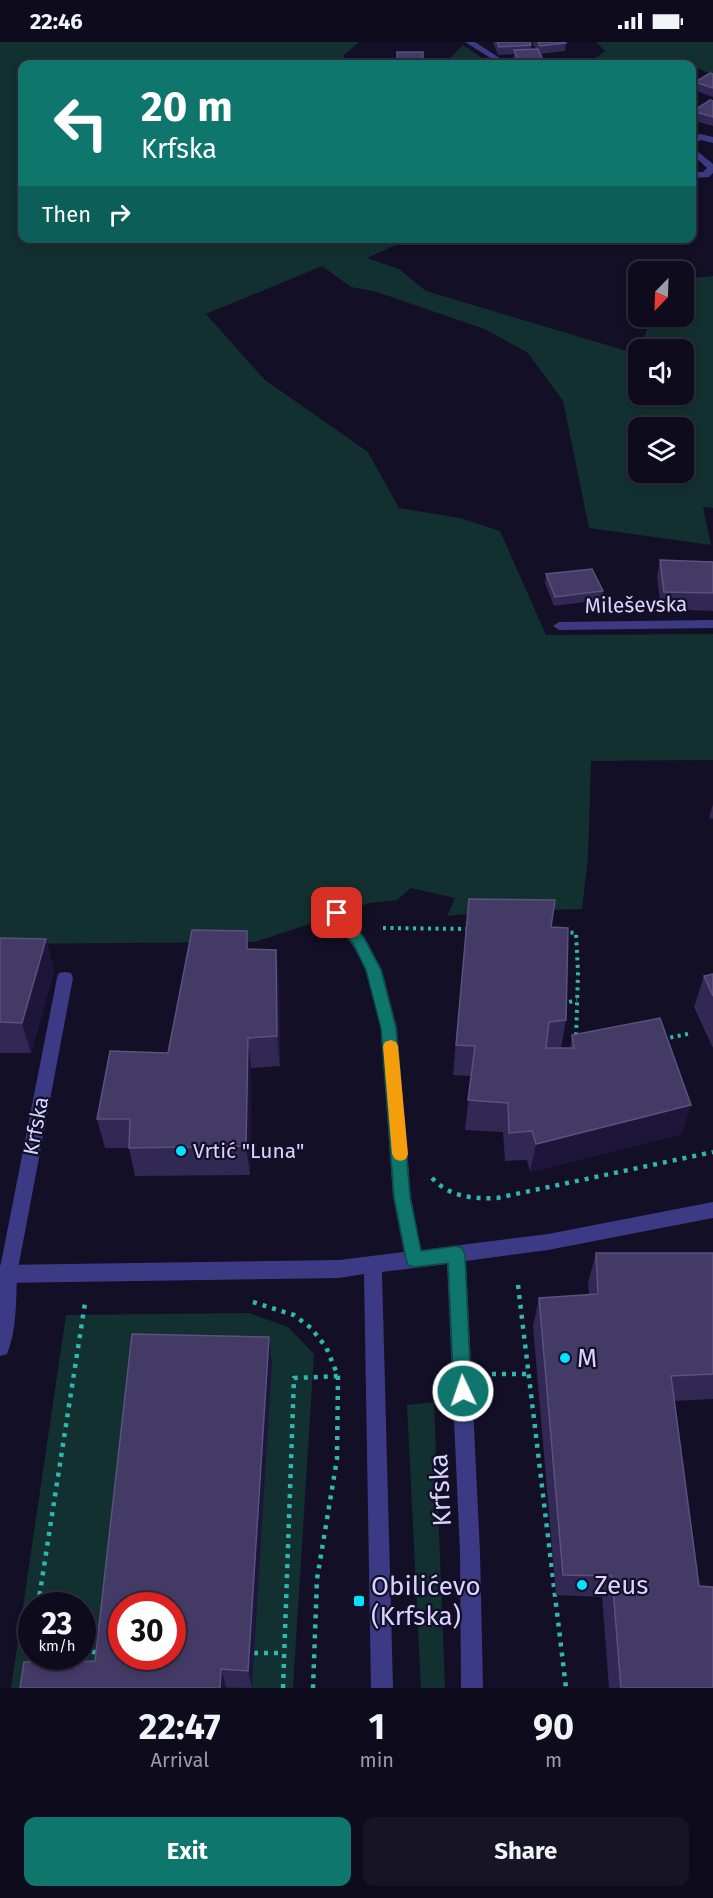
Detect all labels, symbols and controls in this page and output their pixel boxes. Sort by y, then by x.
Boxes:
text: 22:46 [30,8,83,35]
text: 20 m [141,82,233,132]
icon: left [42,84,120,162]
text: Krfska [141,133,217,165]
icon: right [103,198,136,231]
text: Then [42,201,91,228]
north arrow [628,261,694,327]
map controls [628,261,694,483]
button: sound [628,339,694,405]
button: layers [628,417,694,483]
street label: Mileševska [584,591,688,619]
pin [311,887,362,938]
icon: arrive [320,896,353,929]
street label: Krfska [18,1095,54,1157]
place label: Vrtić "Luna" [193,1138,304,1164]
marker: Vrtić "Luna" [174,1144,188,1158]
place label: M [577,1343,597,1374]
marker: M [558,1351,572,1365]
position arrow [431,1359,495,1423]
street label: Krfska [423,1453,458,1527]
place label: Zeus [594,1570,648,1601]
place label: Obilićevo (Krfska) [371,1571,481,1632]
marker: Zeus [575,1578,589,1592]
speed limit sign: 30 [108,1592,186,1670]
marker: Obilićevo (Krfska) [352,1594,366,1608]
text: 23 [42,1606,72,1642]
text: km/h [38,1637,76,1655]
text: 22:47 [139,1705,221,1749]
text: 1 [368,1705,385,1749]
text: 90 [533,1705,574,1749]
text: Arrival [150,1748,209,1772]
text: min [360,1748,394,1772]
text: m [545,1748,562,1772]
button: Exit [24,1817,351,1886]
button: Share [363,1817,689,1886]

